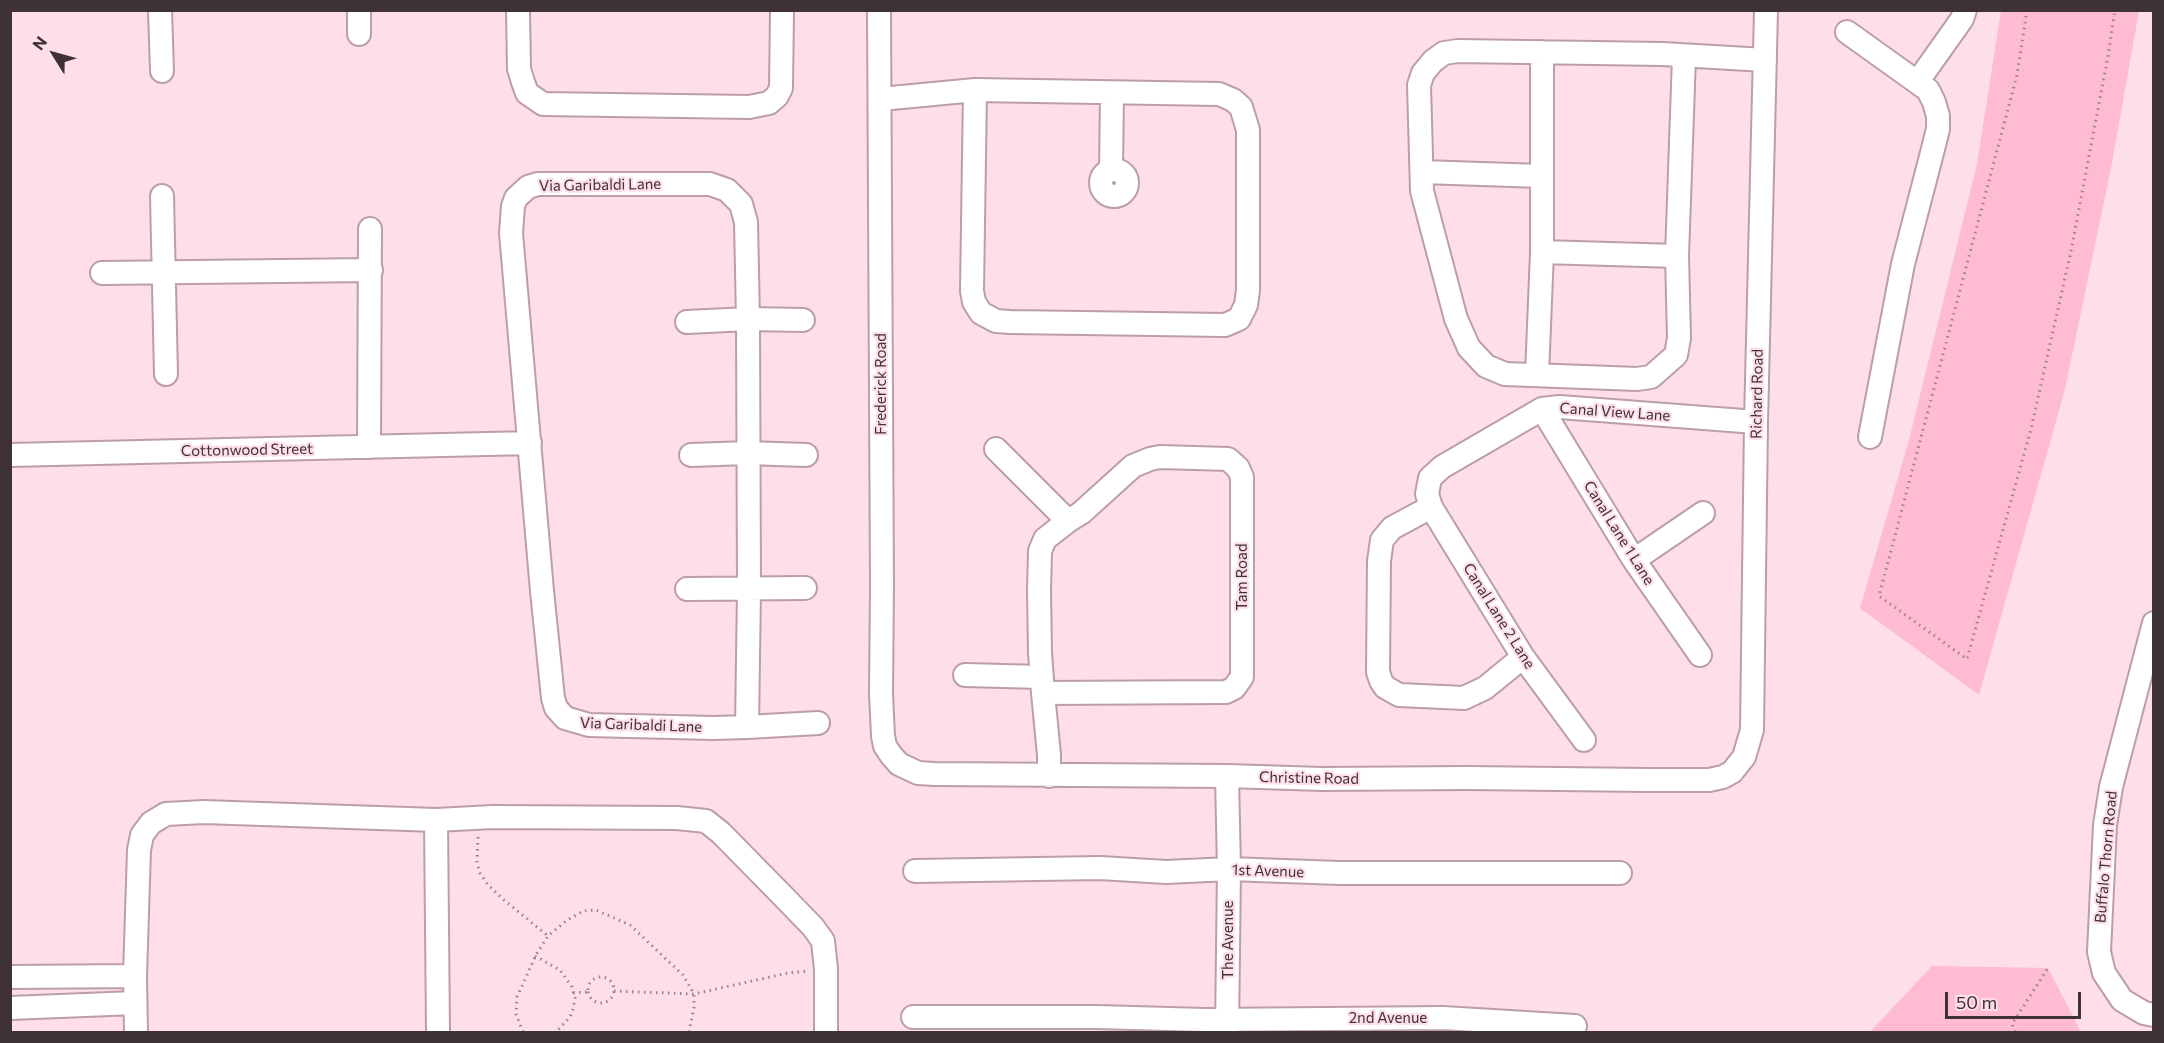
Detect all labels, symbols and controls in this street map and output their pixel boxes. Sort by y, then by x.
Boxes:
north arrow [24,24,84,84]
text: N [28,32,50,53]
street label: Via Garibaldi Lane [539,175,661,195]
street label: Frederick Road [872,333,890,435]
street label: Richard Road [1747,349,1767,439]
street label: Canal View Lane [1559,399,1671,425]
street label: Cottonwood Street [181,440,313,460]
street label: Canal Lane 1 Lane [1580,478,1658,588]
street label: Tam Road [1233,543,1251,611]
street label: Canal Lane 2 Lane [1459,560,1539,672]
street label: Via Garibaldi Lane [580,714,702,736]
street label: Christine Road [1259,768,1359,788]
street label: Buffalo Thorn Road [2091,790,2121,924]
street label: 1st Avenue [1232,861,1304,881]
street label: The Avenue [1219,901,1237,979]
scale bar [1948,980,2084,1018]
text: 50 m [1956,991,1997,1013]
street label: 2nd Avenue [1349,1009,1427,1027]

